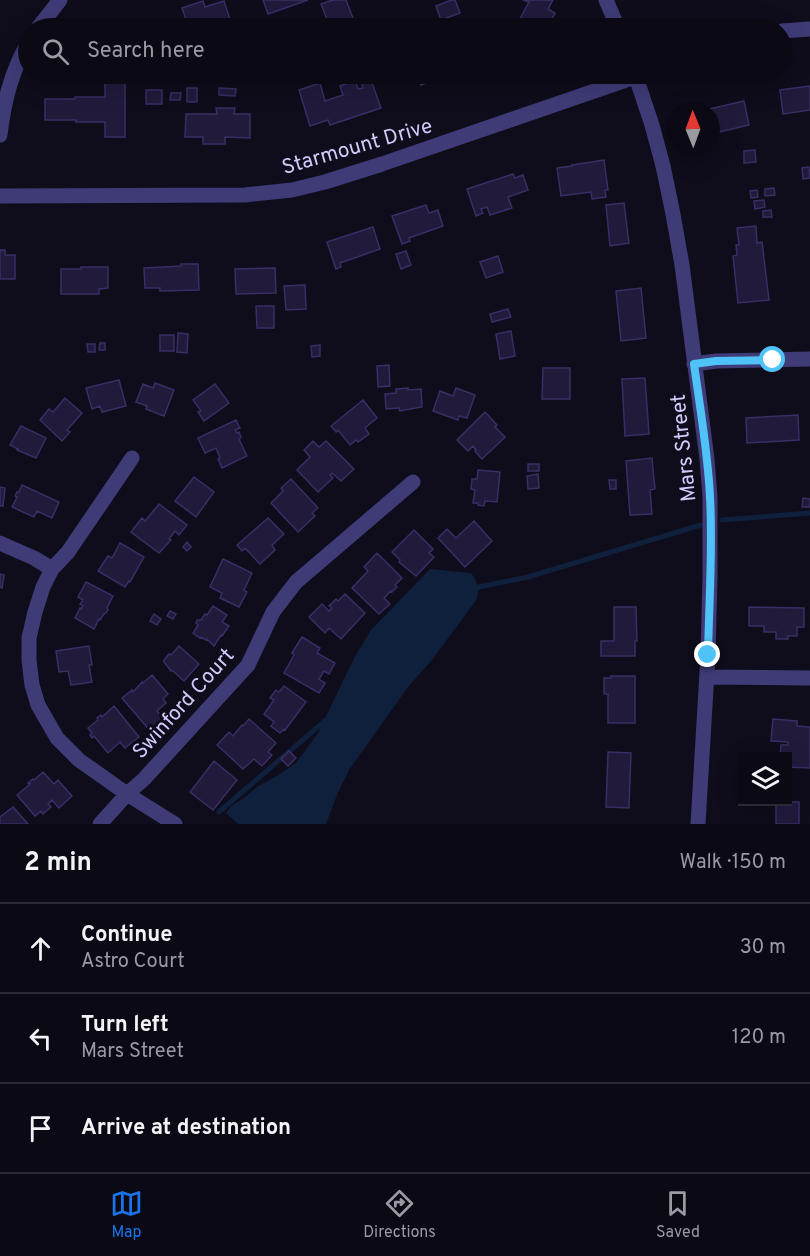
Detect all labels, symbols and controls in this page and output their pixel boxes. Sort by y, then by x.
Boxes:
search box [18,18,792,84]
icon: search [39,35,72,68]
text: Search here [87,38,205,65]
north arrow [666,102,720,156]
street label: Starmount Drive [279,113,436,182]
route start [759,346,785,372]
street label: Mars Street [665,393,704,503]
route end [694,641,720,667]
street label: Swinford Court [127,643,241,765]
map controls [738,752,792,806]
button: layers [738,752,792,806]
text: 2 min [24,847,92,880]
text: Walk · 150 m [680,850,786,876]
text: Continue [81,922,172,949]
icon: ahead [24,932,57,965]
text: 30 m [740,935,786,961]
text: Astro Court [81,949,185,975]
text: Turn left [81,1012,169,1039]
icon: left [24,1022,57,1055]
text: 120 m [732,1025,786,1051]
text: Mars Street [81,1039,184,1065]
icon: arrive [24,1112,57,1145]
text: Arrive at destination [81,1115,291,1142]
tab: Map [110,1187,143,1243]
tab: Directions [363,1187,436,1243]
tab: Saved [656,1187,700,1243]

